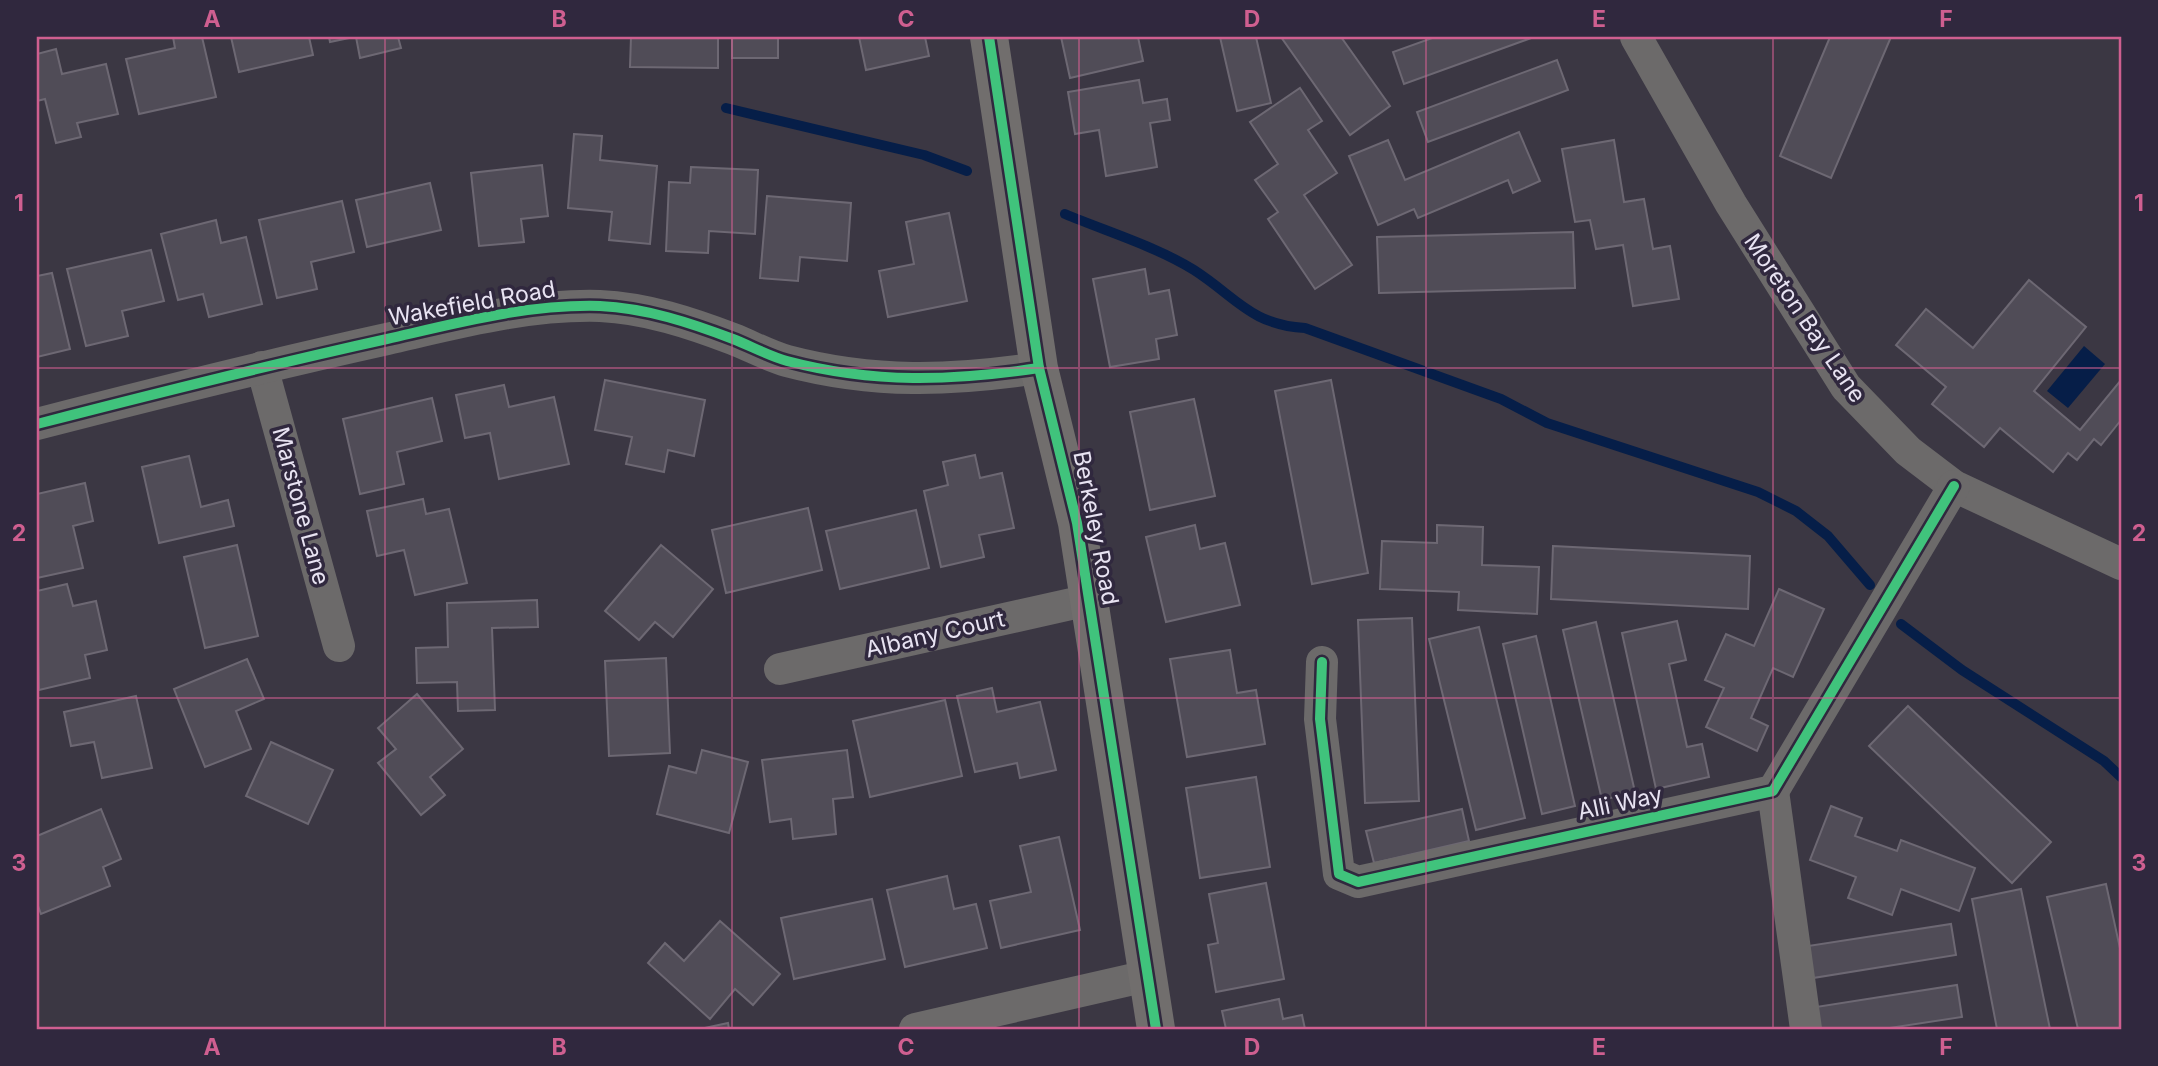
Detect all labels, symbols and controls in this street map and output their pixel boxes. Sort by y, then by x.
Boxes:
text: A [203,5,221,33]
text: B [551,5,567,33]
text: C [897,5,915,33]
text: D [1244,5,1260,33]
text: E [1592,5,1606,33]
text: F [1939,5,1953,33]
text: 1 [14,189,24,217]
text: 1 [2134,189,2144,217]
street label: Moreton Bay Lane [1738,228,1872,408]
street label: Wakefield Road [386,275,558,331]
street label: Marstone Lane [267,424,335,588]
street label: Berkeley Road [1067,449,1125,607]
text: 2 [12,519,26,547]
text: 2 [2132,519,2146,547]
street label: Albany Court [863,604,1008,664]
street label: Alli Way [1575,780,1665,826]
text: 3 [12,849,26,877]
text: 3 [2132,849,2146,877]
text: A [203,1033,221,1061]
text: B [551,1033,567,1061]
text: C [897,1033,915,1061]
text: D [1244,1033,1260,1061]
text: E [1592,1033,1606,1061]
text: F [1939,1033,1953,1061]

